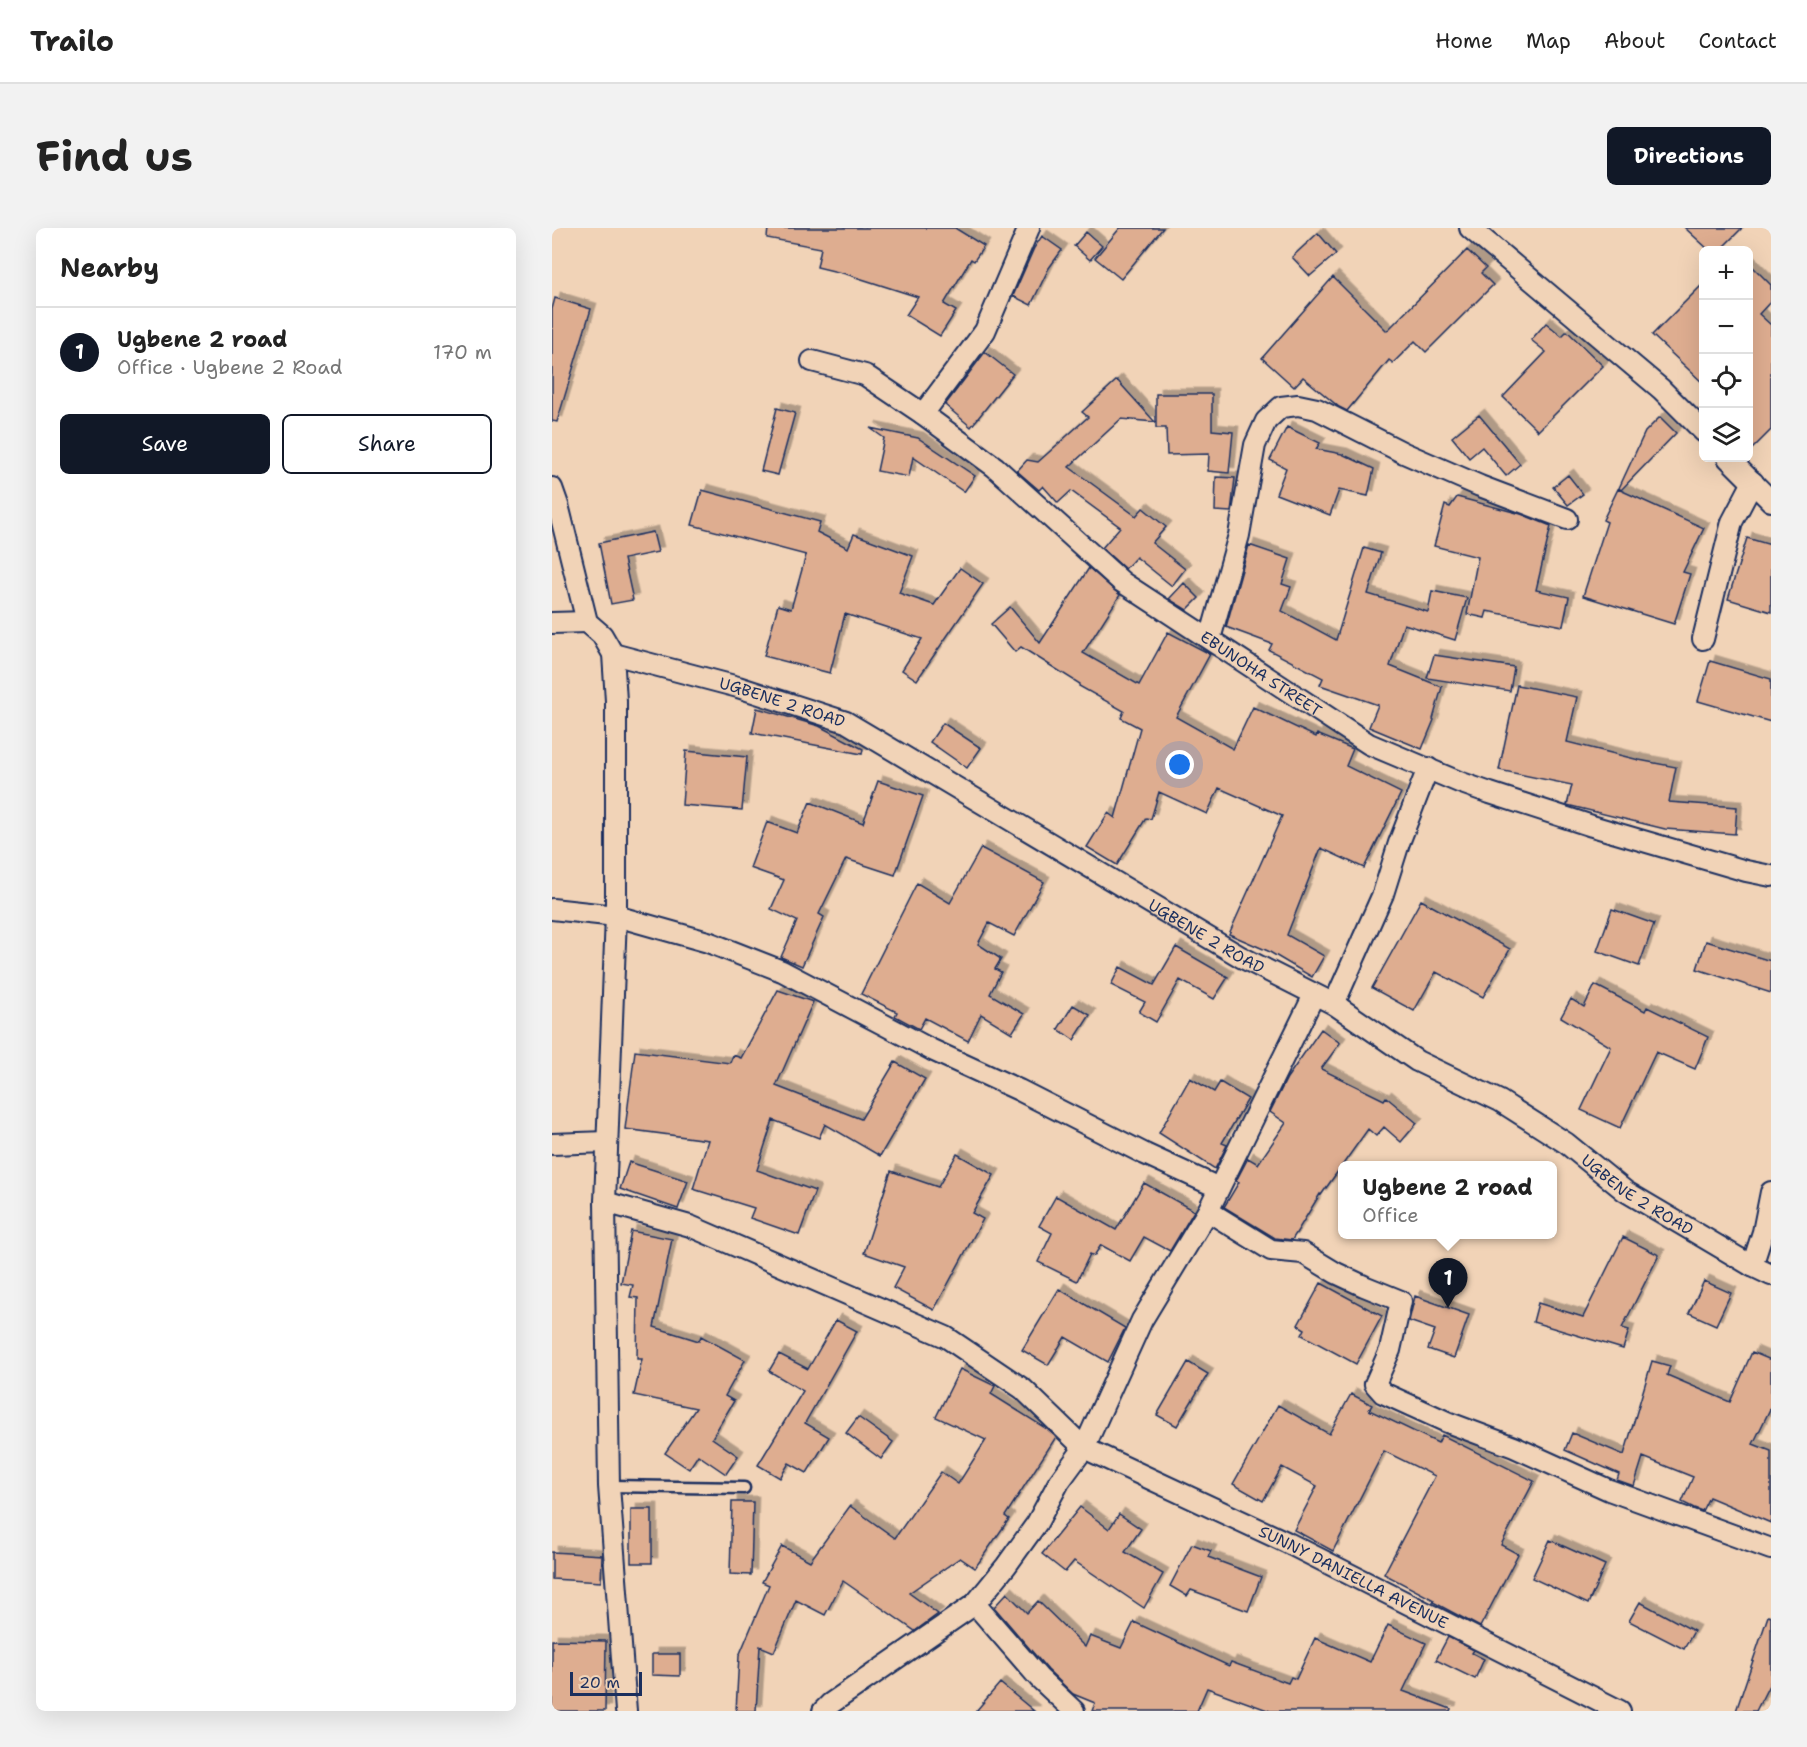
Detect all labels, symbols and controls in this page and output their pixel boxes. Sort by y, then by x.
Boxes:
text: Trailo [30,22,114,60]
text: Home [1435,27,1493,55]
text: Map [1526,27,1571,55]
text: About [1604,27,1665,55]
text: Contact [1698,27,1777,55]
button: Directions [1607,127,1771,185]
text: Find us [36,128,193,184]
map controls [1699,246,1753,462]
button: + [1699,246,1753,300]
text: Nearby [60,250,159,285]
button: − [1699,300,1753,354]
text: Ugbene 2 road [117,325,287,354]
text: 1 [75,339,84,365]
text: 170 m [433,339,492,365]
text: Office · Ugbene 2 Road [117,354,342,380]
button: locate [1699,354,1753,408]
button: layers [1699,408,1753,462]
button: Save [60,414,270,474]
button: Share [282,414,492,474]
street label: EBUNOHA STREET [1196,626,1326,721]
street label: UGBENE 2 ROAD [717,673,848,732]
your location [1165,750,1194,779]
street label: UGBENE 2 ROAD [1144,894,1268,978]
street label: UGBENE 2 ROAD [1577,1150,1697,1240]
popup [1338,1161,1557,1239]
text: Ugbene 2 road [1362,1173,1533,1202]
text: Office [1362,1202,1419,1228]
pin: 1 [1428,1258,1468,1308]
street label: SUNNY DANIELLA AVENUE [1255,1521,1452,1633]
scale bar [570,1669,642,1696]
text: 20 m [579,1672,620,1693]

